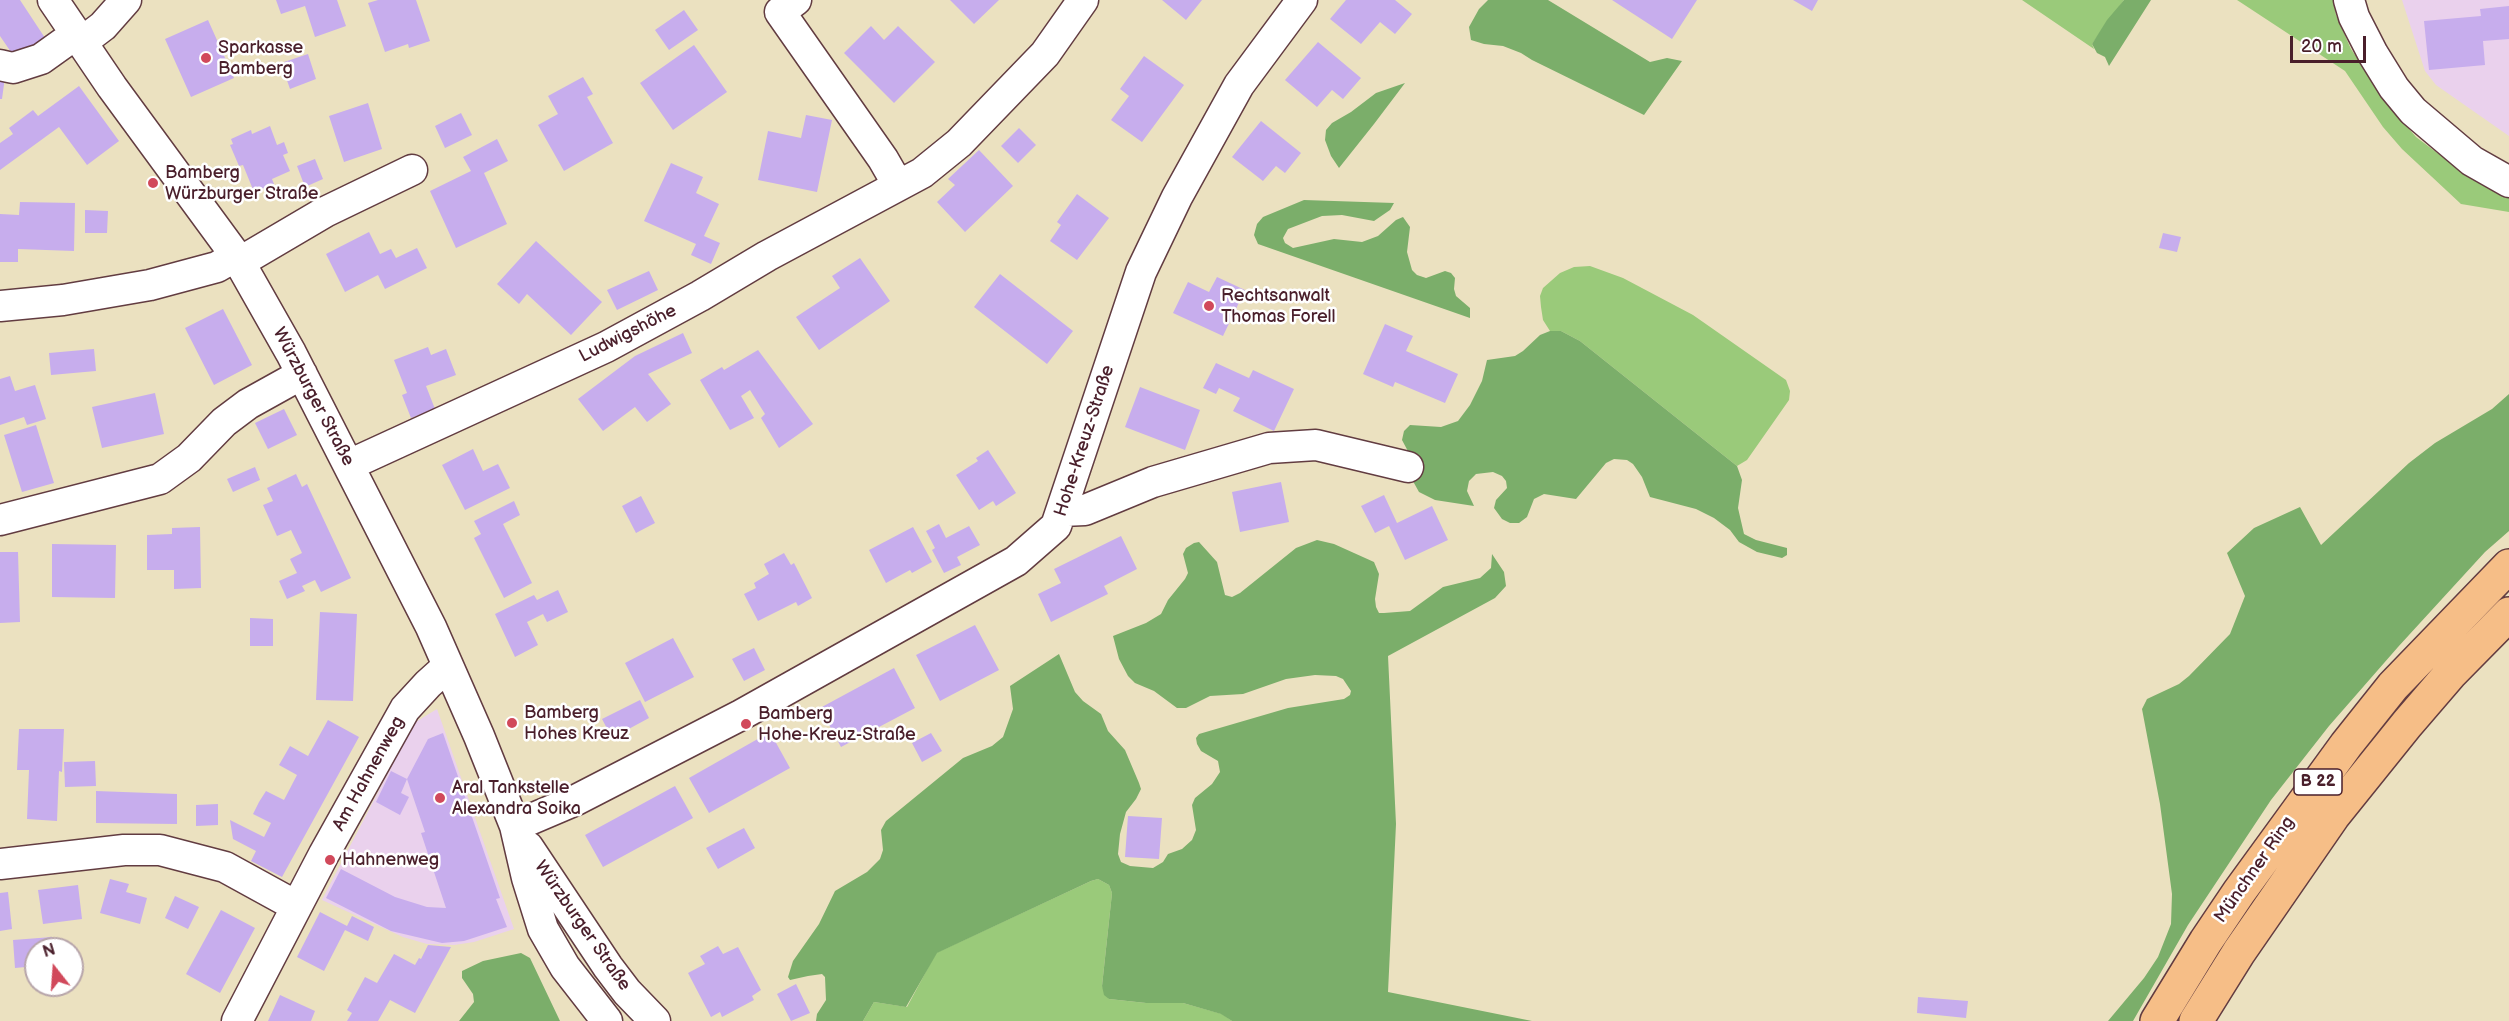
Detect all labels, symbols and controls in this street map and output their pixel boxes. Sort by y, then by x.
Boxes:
scale bar [2293,24,2370,62]
text: 20 m [2301,36,2342,57]
place label: Sparkasse Bamberg [218,37,303,80]
marker: Sparkasse Bamberg [199,51,213,65]
place label: Bamberg Würzburger Straße [165,162,319,204]
marker: Bamberg Würzburger Straße [146,176,160,190]
place label: Rechtsanwalt Thomas Forell [1221,285,1336,328]
marker: Rechtsanwalt Thomas Forell [1202,299,1216,313]
street label: Ludwigshöhe [576,300,680,368]
street label: Würzburger Straße [267,324,359,470]
street label: Hohe-Kreuz-Straße [1050,363,1120,519]
place label: Bamberg Hohes Kreuz [524,702,629,744]
place label: Bamberg Hohe-Kreuz-Straße [758,703,916,746]
street label: Am Hahnenweg [329,713,409,835]
marker: Bamberg Hohes Kreuz [505,716,519,730]
marker: Bamberg Hohe-Kreuz-Straße [739,717,753,731]
road number: B 22 [2294,769,2342,795]
place label: Aral Tankstelle Alexandra Soika [452,777,581,820]
marker: Aral Tankstelle Alexandra Soika [433,791,447,805]
street label: Münchner Ring [2210,813,2300,927]
place label: Hahnenweg [342,849,439,871]
marker: Hahnenweg [323,853,337,867]
street label: Würzburger Straße [529,857,635,995]
north arrow [24,937,84,997]
text: N [41,940,58,962]

